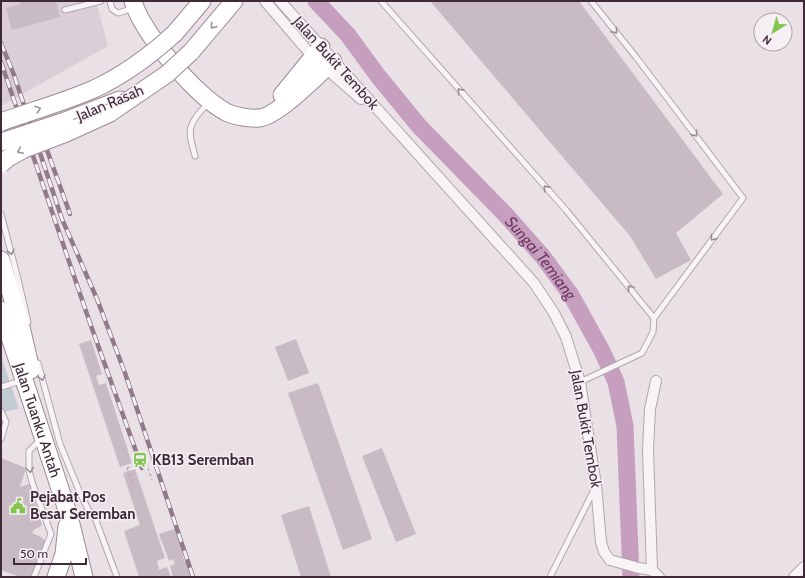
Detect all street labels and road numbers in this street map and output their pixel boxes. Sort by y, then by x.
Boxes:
street label: Jalan Bukit Tembok [289,12,383,114]
street label: Jalan Rasah [73,81,146,126]
street label: Jalan Tuanku Antah [10,360,65,480]
street label: Jalan Bukit Tembok [567,368,605,490]

